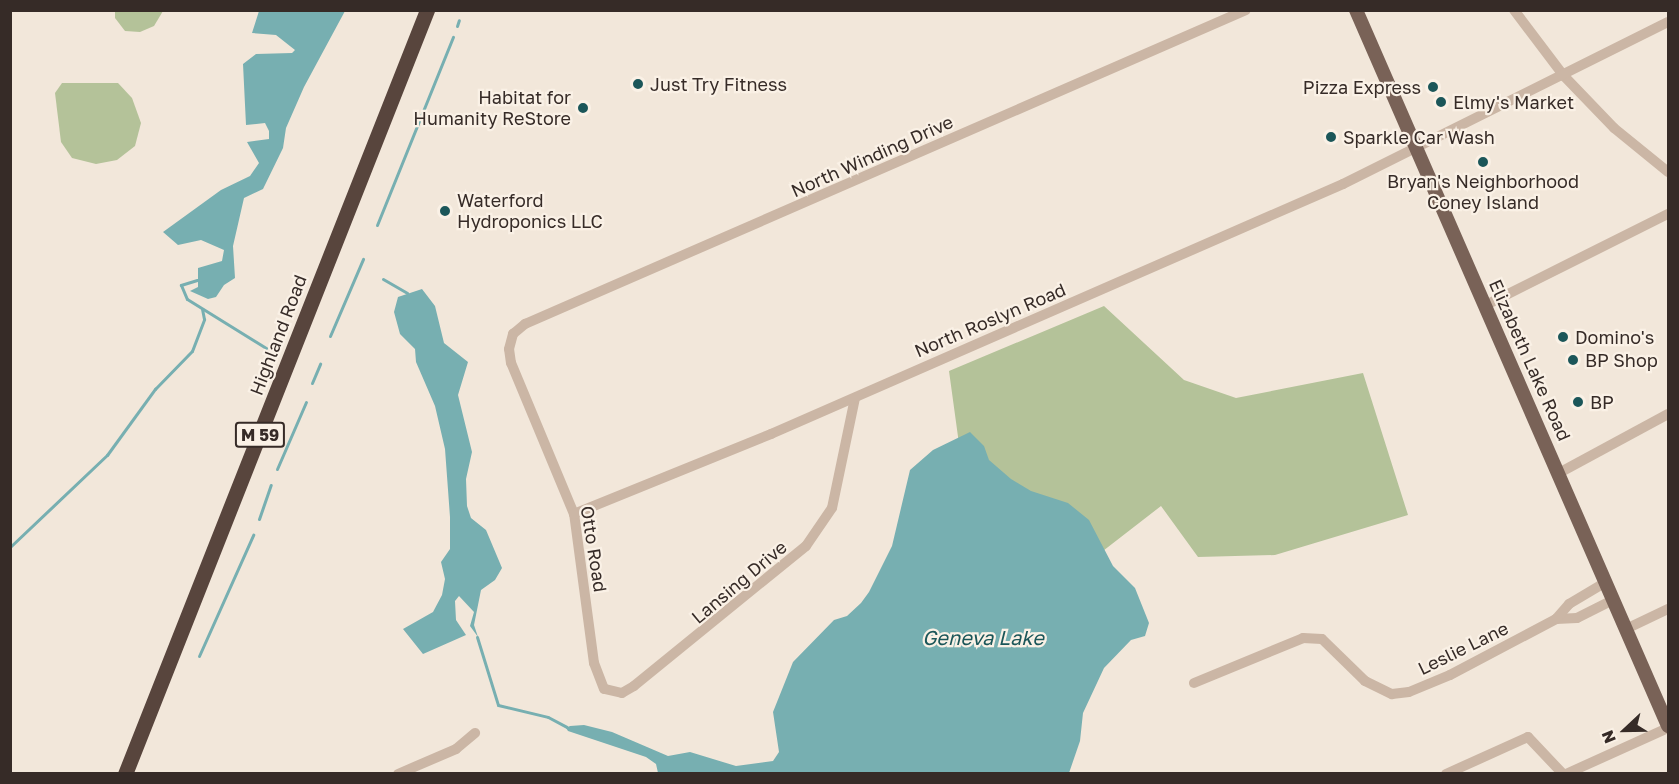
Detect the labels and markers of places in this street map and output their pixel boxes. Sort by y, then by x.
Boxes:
place label: Just Try Fitness [650,73,787,95]
place label: Pizza Express [1303,76,1421,98]
marker: Just Try Fitness [631,77,645,91]
marker: Pizza Express [1426,80,1440,94]
place label: Habitat for Humanity ReStore [413,87,571,130]
place label: Elmy's Market [1453,91,1574,113]
marker: Elmy's Market [1434,95,1448,109]
marker: Habitat for Humanity ReStore [576,101,590,115]
place label: Sparkle Car Wash [1343,126,1495,148]
marker: Sparkle Car Wash [1324,130,1338,144]
marker: Bryan's Neighborhood Coney Island [1476,155,1490,169]
place label: Bryan's Neighborhood Coney Island [1387,171,1579,213]
place label: Waterford Hydroponics LLC [457,190,603,232]
marker: Waterford Hydroponics LLC [438,204,452,218]
place label: Domino's [1575,326,1654,348]
marker: Domino's [1556,330,1570,344]
place label: BP Shop [1585,349,1658,371]
marker: BP Shop [1566,353,1580,367]
place label: BP [1590,391,1614,413]
marker: BP [1571,395,1585,409]

